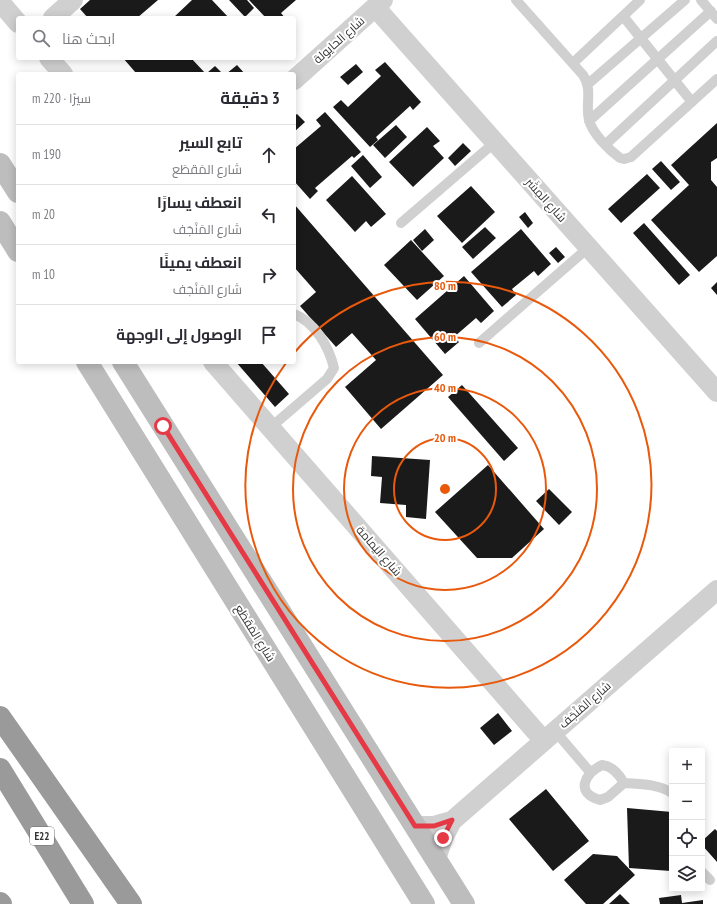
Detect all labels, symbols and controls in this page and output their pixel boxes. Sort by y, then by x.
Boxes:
street label: شارع الحايولة [310,13,368,67]
search box [16,16,296,60]
icon: search [30,27,52,49]
text: ابحث هنا [62,29,115,48]
text: 3 دقيقة [220,87,280,109]
text: سيرًا · 220 m [32,90,91,107]
text: تابع السير [179,133,242,152]
icon: ahead [258,144,280,166]
text: 190 m [32,146,61,163]
text: شارع المَقطَع [172,161,242,178]
street label: شارع المِشَر [521,174,570,226]
text: انعطف يسارًا [157,193,242,212]
icon: left [258,204,280,226]
text: 20 m [32,206,55,223]
text: شارع المَنْجَف [173,221,242,238]
text: انعطف يمينًا [159,253,242,272]
icon: right [258,264,280,286]
text: 10 m [32,266,55,283]
text: 80 m [434,278,456,293]
text: شارع المَنْجَف [173,281,242,298]
icon: arrive [258,324,280,346]
text: الوصول إلى الوجهة [116,325,242,344]
text: 60 m [434,329,456,344]
text: 40 m [434,380,456,395]
route start [154,417,172,435]
text: 20 m [434,430,456,445]
centre of rings [438,482,452,496]
street label: شارع اليَمامة [353,522,405,580]
street label: شارع المَقطَع [231,601,279,665]
street label: شارع المَنْجَف [556,678,614,732]
map controls [669,748,705,892]
button: + [669,748,705,784]
button: − [669,784,705,820]
button: locate [669,820,705,856]
road number: E22 [30,827,54,845]
route end [434,829,452,847]
button: layers [669,856,705,892]

